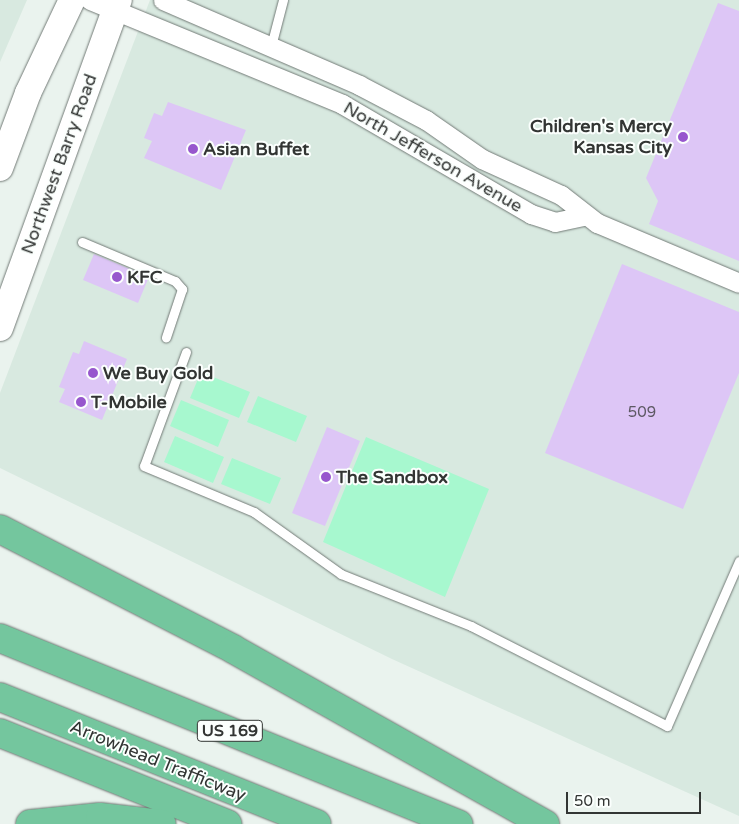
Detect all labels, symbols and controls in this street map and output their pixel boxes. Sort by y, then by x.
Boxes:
street label: Northwest Barry Road [16,71,102,257]
street label: North Jefferson Avenue [340,97,526,217]
place label: Children's Mercy Kansas City [530,116,672,158]
marker: Children's Mercy Kansas City [676,130,690,144]
place label: Asian Buffet [203,138,309,160]
marker: Asian Buffet [187,143,199,155]
place label: KFC [127,266,162,288]
marker: KFC [111,271,123,283]
place label: We Buy Gold [103,362,213,384]
marker: We Buy Gold [87,367,99,379]
place label: T-Mobile [91,391,167,413]
marker: T-Mobile [75,396,87,408]
house number: 509 [628,404,656,422]
place label: The Sandbox [336,466,448,488]
marker: The Sandbox [320,471,332,483]
street label: Arrowhead Trafficway [67,716,249,806]
road number: US 169 [196,718,264,744]
scale bar [569,782,704,814]
text: 50 m [574,792,611,810]

